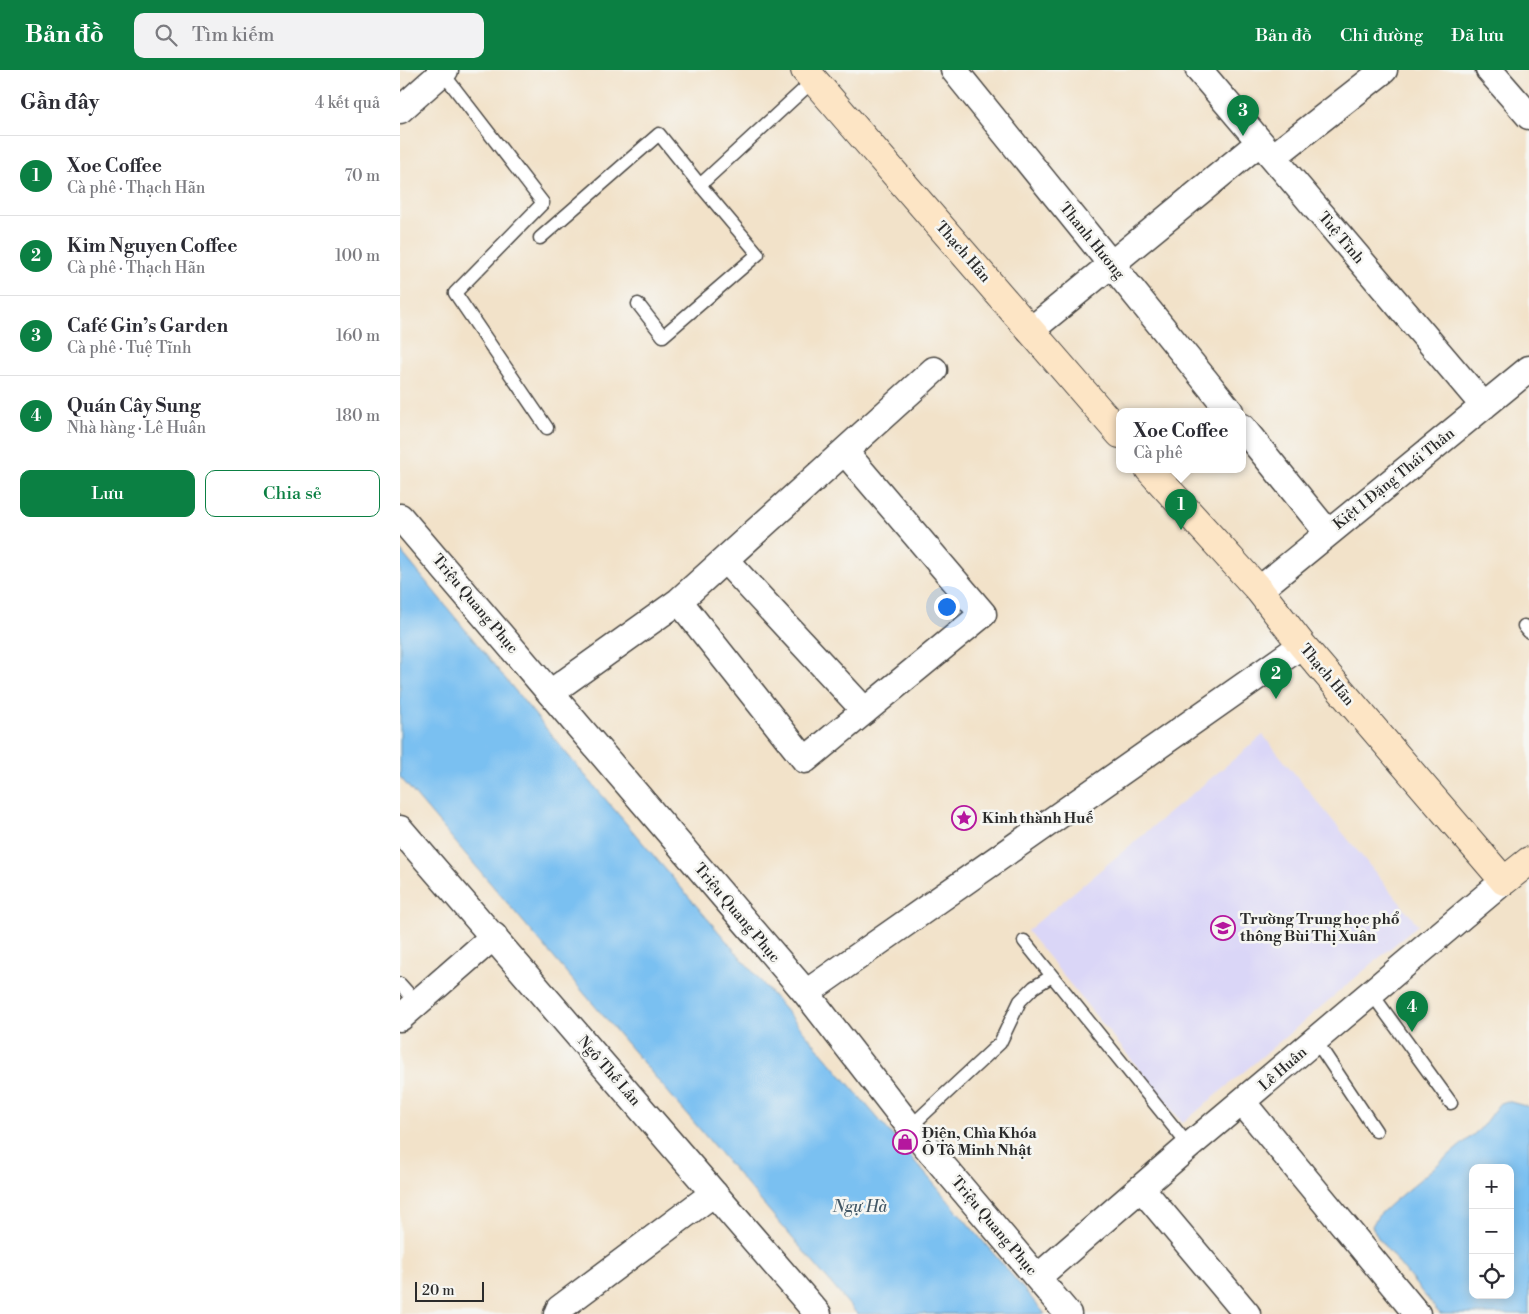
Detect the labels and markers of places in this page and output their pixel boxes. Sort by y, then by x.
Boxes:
pin: 3 [1227,95,1259,136]
pin: 1 [1165,489,1197,530]
pin: 2 [1260,658,1292,699]
place icon: Kinh thành Huế [951,805,977,831]
place label: Kinh thành Huế [982,809,1094,828]
place label: Trường Trung học phổ thông Bùi Thị Xuân [1240,910,1400,946]
school or university icon: Trường Trung học phổ thông Bùi Thị Xuân [1210,915,1236,941]
pin: 4 [1396,991,1428,1032]
place label: Điện, Chìa Khóa Ô Tô Minh Nhật [921,1124,1038,1160]
shop icon: Điện, Chìa Khóa Ô Tô Minh Nhật [892,1129,918,1155]

